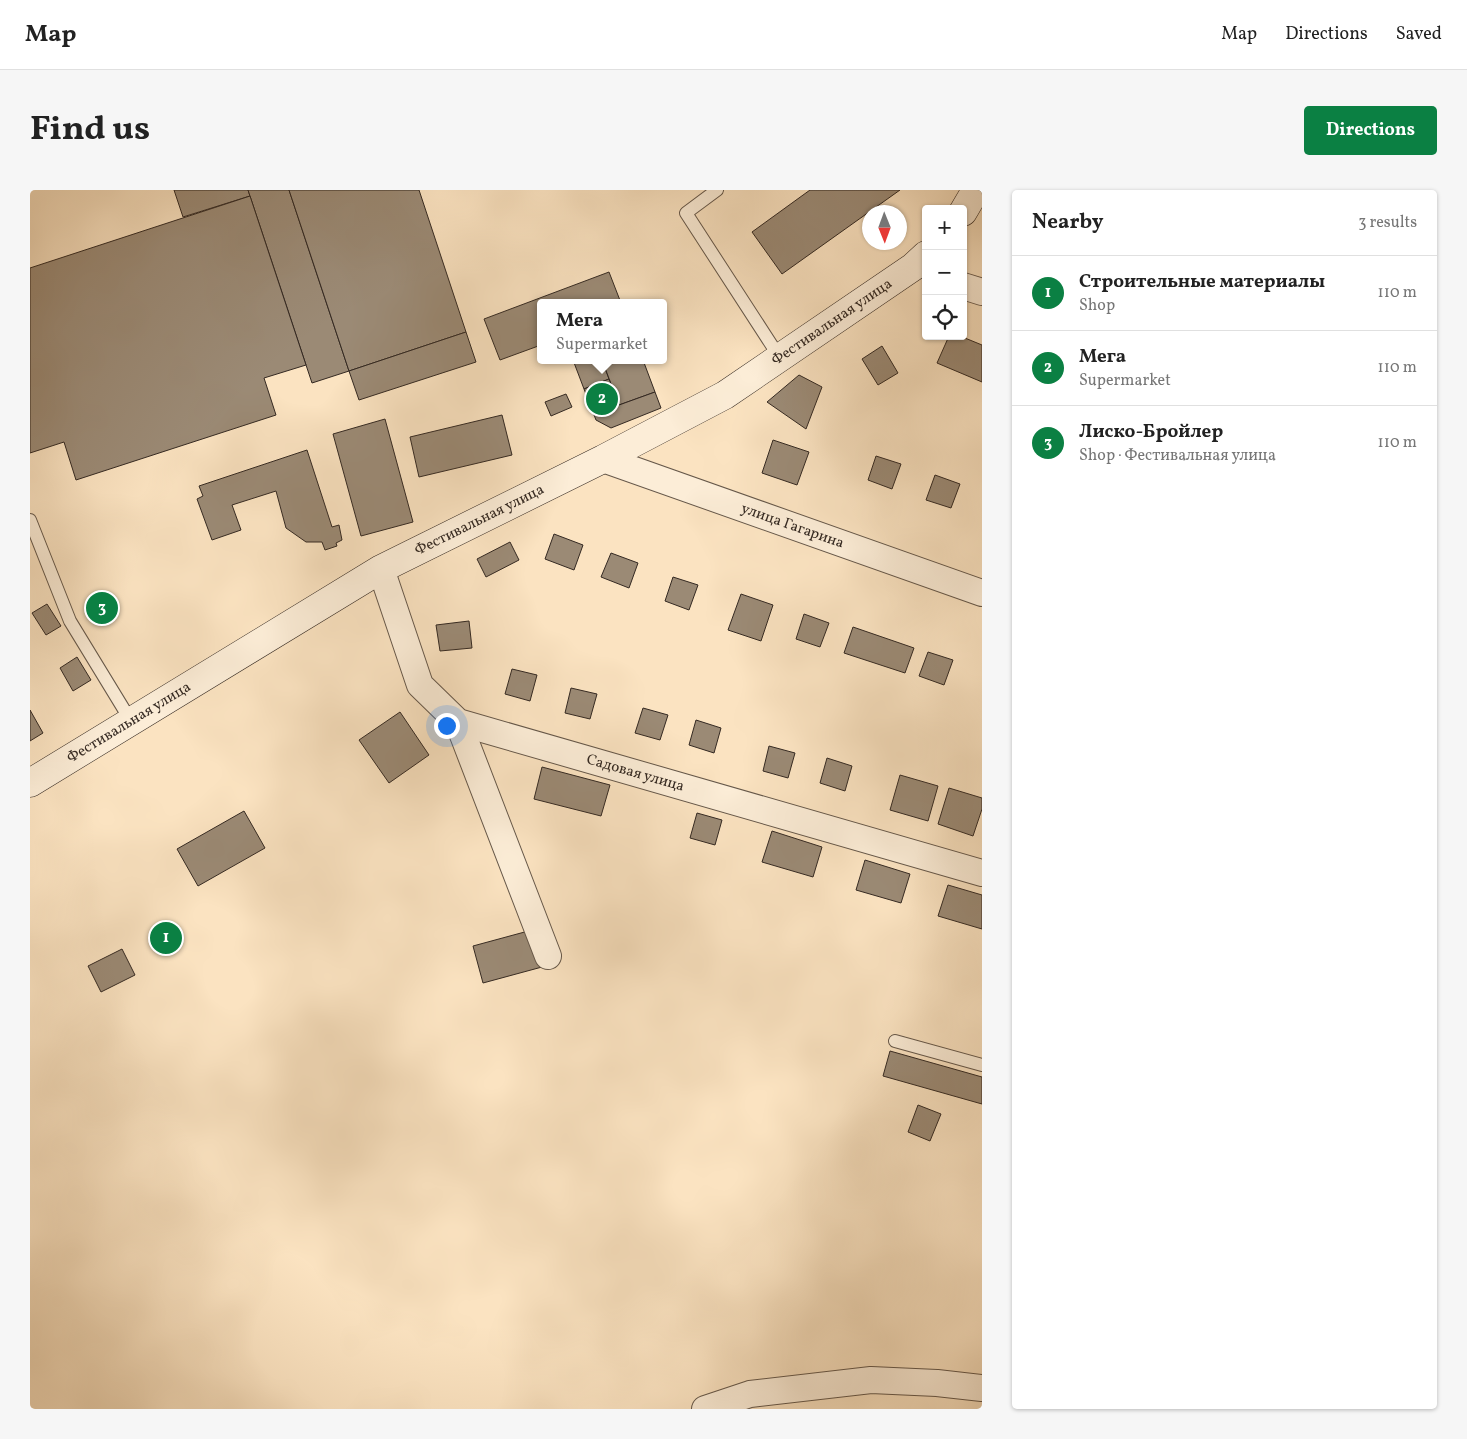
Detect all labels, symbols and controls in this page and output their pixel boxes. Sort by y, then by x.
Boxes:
text: Map [25,18,76,52]
text: Map [1221,22,1257,47]
text: Directions [1285,22,1368,47]
text: Saved [1396,22,1442,47]
text: Find us [30,106,150,154]
button: Directions [1304,106,1437,155]
north arrow [862,205,907,250]
map controls [922,205,967,340]
button: + [922,205,967,250]
text: Nearby [1032,208,1103,237]
text: 3 results [1358,212,1417,234]
button: − [922,250,967,295]
text: Строительные материалы [1079,269,1325,295]
street label: Фестивальная улица [767,274,897,371]
text: 1 [1045,282,1051,304]
text: 110 m [1378,282,1417,304]
button: locate [922,295,967,340]
text: Shop [1079,295,1115,317]
popup [537,299,667,364]
text: Мега [556,308,603,334]
text: Supermarket [556,334,648,356]
text: Мега [1079,344,1126,370]
text: 2 [1044,357,1052,379]
text: 110 m [1378,357,1417,379]
text: Supermarket [1079,370,1171,392]
pin: 2 [586,380,618,418]
text: Лиско-Бройлер [1079,419,1223,445]
text: 3 [1044,432,1052,454]
text: 110 m [1378,432,1417,454]
text: Shop · Фестивальная улица [1079,445,1276,467]
street label: Фестивальная улица [411,479,548,561]
street label: улица Гагарина [738,498,847,554]
pin: 3 [86,589,118,627]
street label: Фестивальная улица [63,677,195,769]
your location [434,713,460,739]
street label: Садовая улица [584,749,687,797]
pin: 1 [150,919,182,957]

